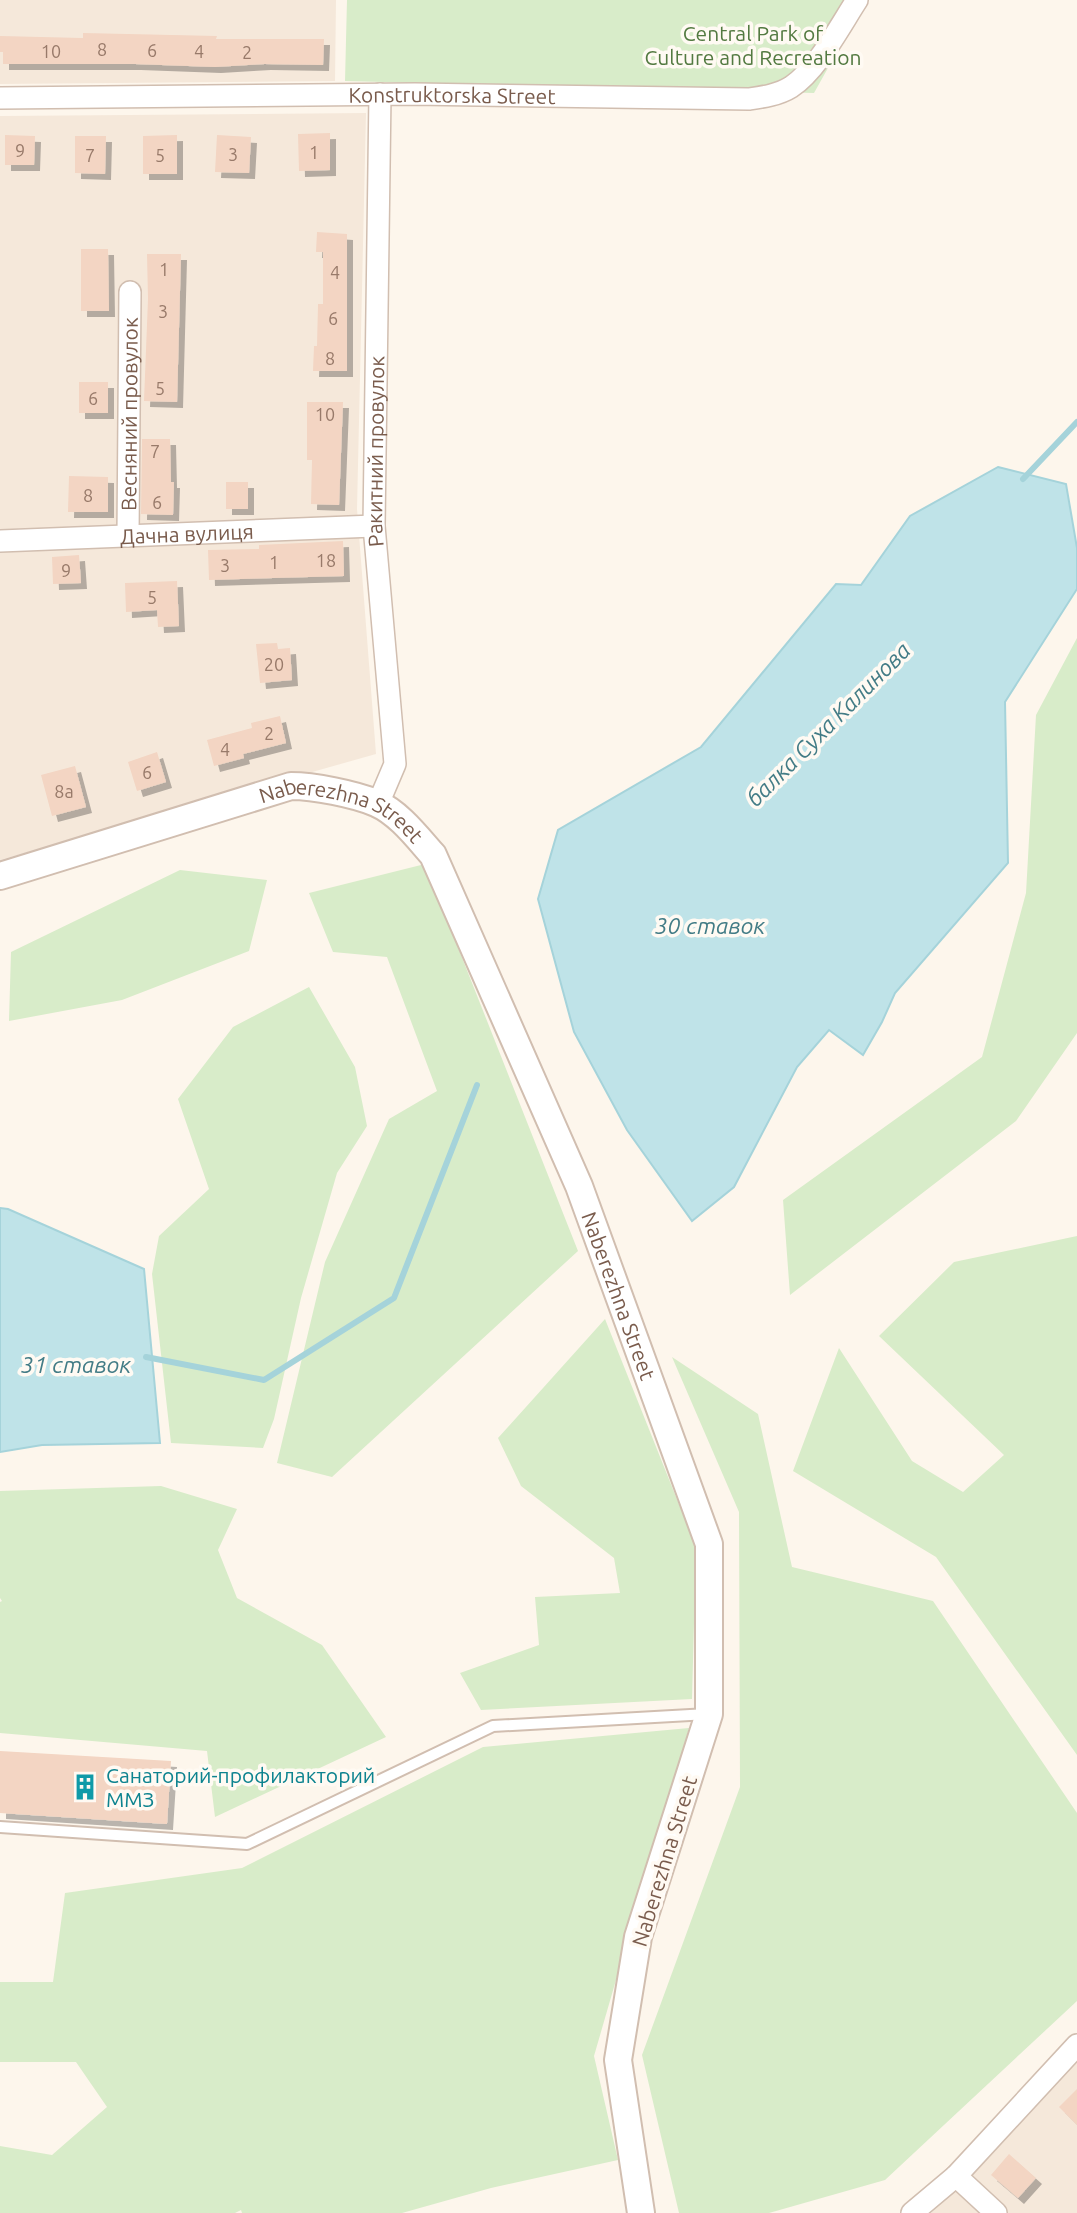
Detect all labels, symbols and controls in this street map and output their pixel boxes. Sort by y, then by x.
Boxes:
park label: Central Park of Culture and Recreation [645,21,862,69]
house number: 8 [97,39,107,59]
house number: 6 [147,40,157,60]
house number: 10 [41,41,61,61]
house number: 4 [194,41,204,61]
house number: 2 [242,42,252,62]
street label: Konstruktorska Street [348,82,556,108]
house number: 9 [15,140,25,160]
house number: 1 [309,142,319,162]
house number: 3 [228,144,238,164]
house number: 7 [85,145,95,165]
house number: 5 [155,145,165,165]
house number: 1 [159,259,169,279]
house number: 4 [330,262,340,282]
house number: 3 [158,301,168,321]
house number: 6 [328,308,338,328]
street label: Весняний провулок [116,317,142,511]
house number: 8 [325,348,335,368]
street label: Ракитний провулок [362,355,388,548]
house number: 5 [155,378,165,398]
house number: 6 [88,388,98,408]
house number: 10 [315,404,335,424]
house number: 7 [150,441,160,461]
house number: 8 [83,485,93,505]
house number: 6 [152,492,162,512]
street label: Дачна вулиця [119,519,254,548]
house number: 18 [316,550,336,570]
house number: 1 [269,552,279,572]
house number: 3 [220,555,230,575]
house number: 9 [61,560,71,580]
house number: 5 [147,587,157,607]
water label: балка Суха Калинова [741,637,915,811]
house number: 20 [264,654,284,674]
house number: 2 [264,723,274,743]
house number: 4 [220,739,230,759]
house number: 6 [142,762,152,782]
street label: Naberezhna Street [256,773,428,847]
house number: 8а [54,781,74,801]
water label: 30 ставок [655,913,765,938]
street label: Naberezhna Street [577,1208,660,1383]
water label: 31 ставок [21,1352,131,1377]
place label: Санаторий-профилакторий ММЗ [106,1763,375,1811]
building icon: Санаторий-профилакторий ММЗ [70,1772,100,1802]
street label: Naberezhna Street [627,1773,701,1949]

